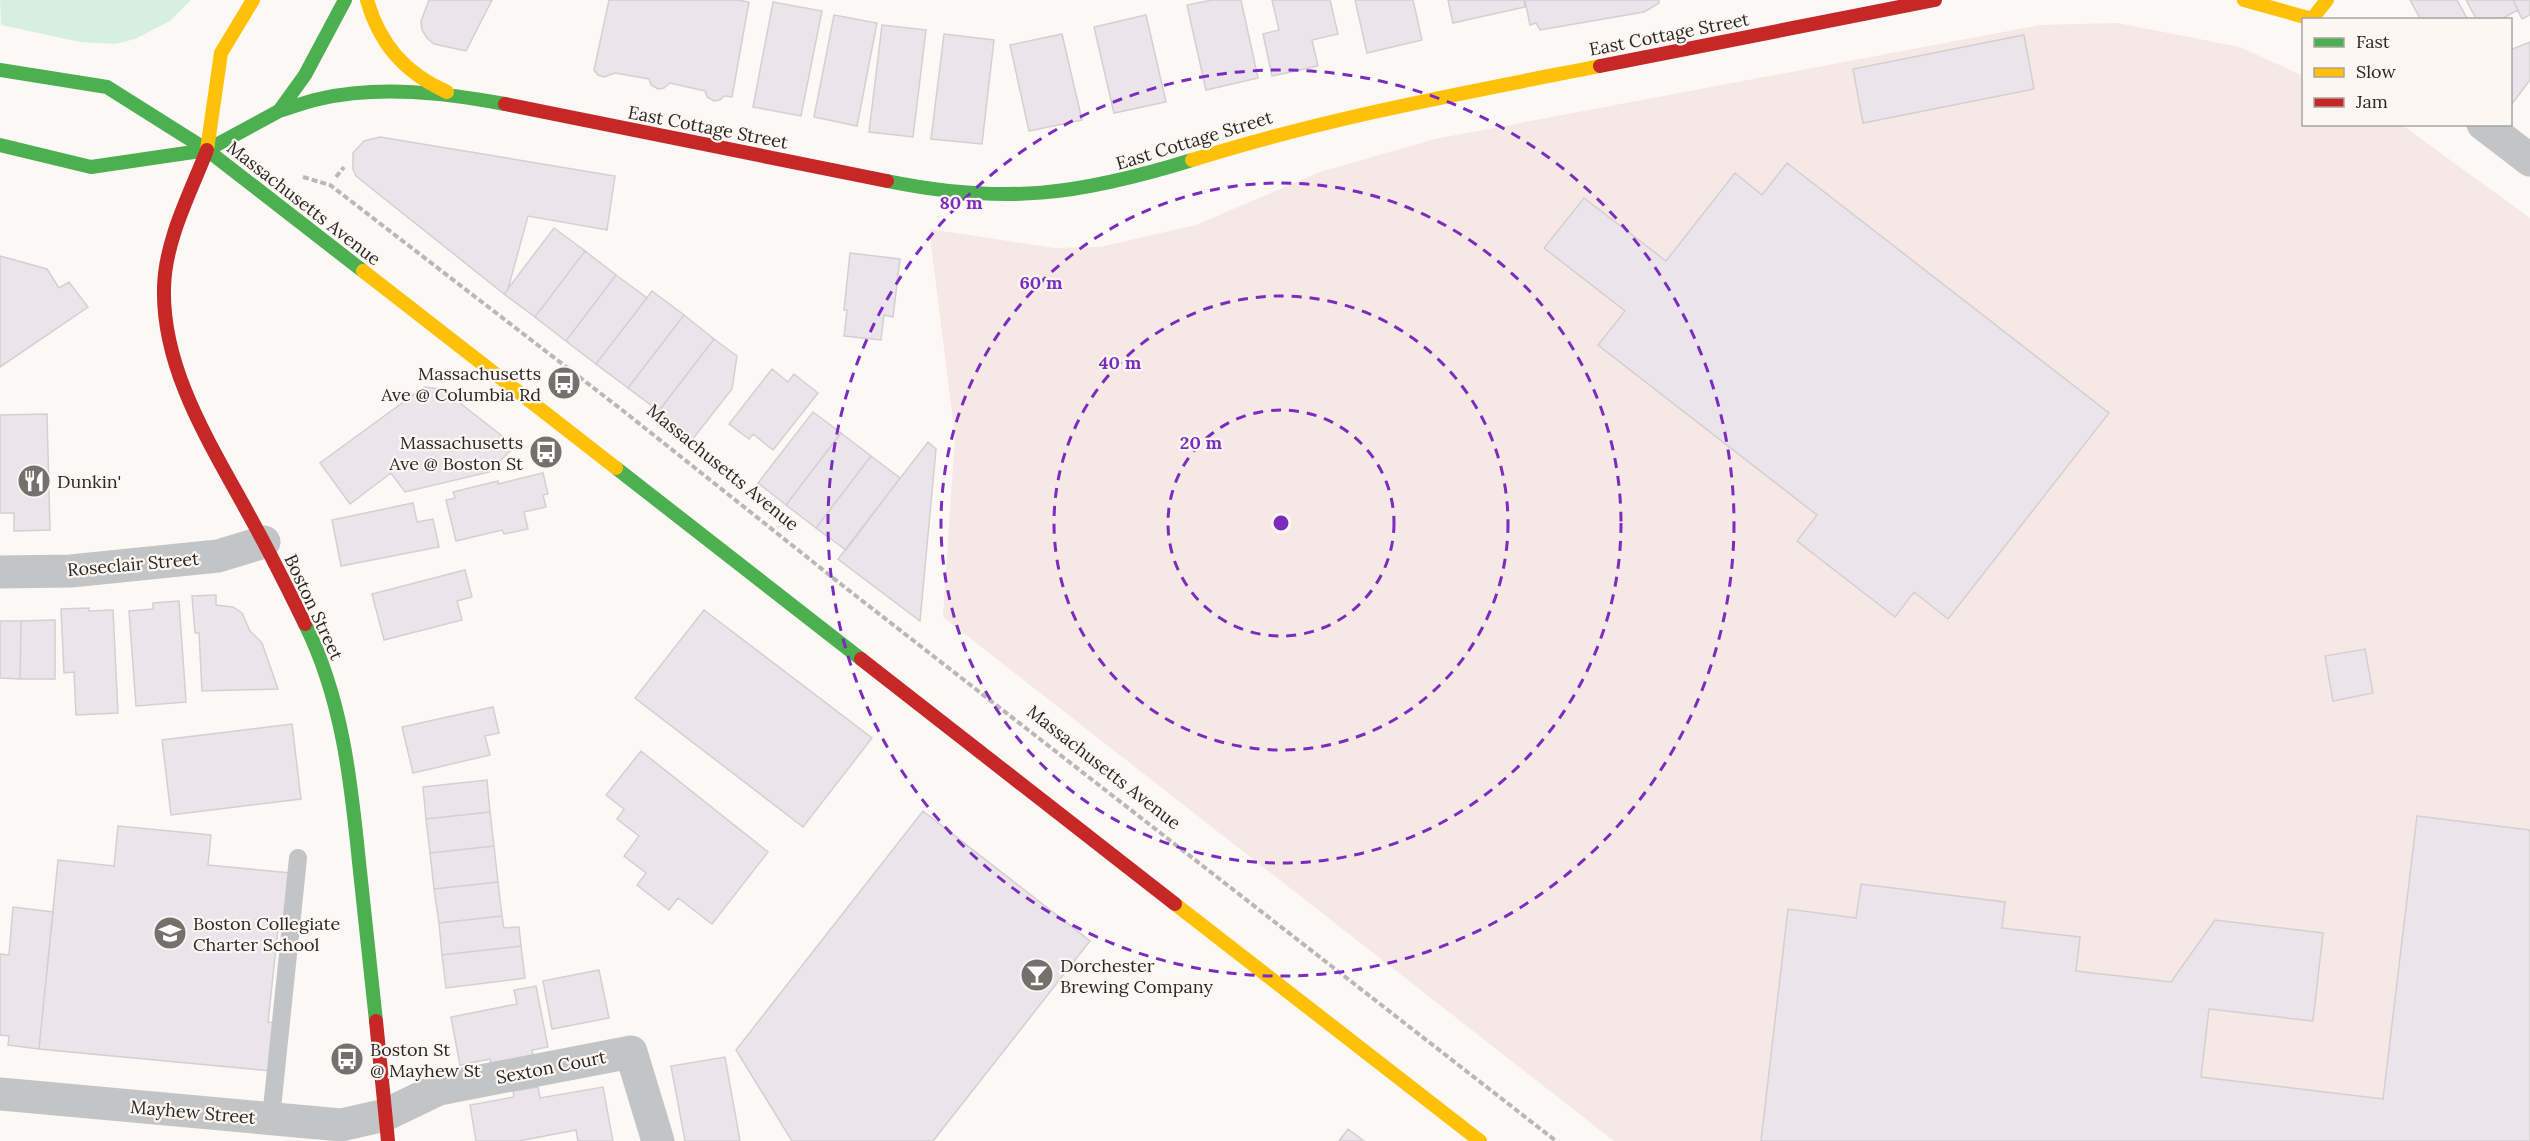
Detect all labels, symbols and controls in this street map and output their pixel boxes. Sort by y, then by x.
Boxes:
street label: East Cottage Street [1587,7,1751,61]
legend [2302,18,2512,126]
text: Fast [2356,30,2390,53]
text: Slow [2356,60,2396,83]
text: Jam [2355,90,2388,113]
street label: East Cottage Street [626,100,790,154]
street label: East Cottage Street [1113,105,1275,175]
street label: Massachusetts Avenue [222,136,386,270]
text: 80 m [939,191,983,214]
text: 60 m [1019,271,1063,294]
text: 40 m [1099,351,1142,374]
place label: Massachusetts Ave @ Columbia Rd [380,362,541,406]
bus stop icon: Massachusetts Ave @ Columbia Rd [546,365,582,401]
street label: Massachusetts Avenue [642,399,804,536]
place label: Massachusetts Ave @ Boston St [388,431,523,475]
text: 20 m [1180,431,1223,454]
bus stop icon: Massachusetts Ave @ Boston St [528,434,564,470]
restaurant icon: Dunkin' [16,463,52,499]
place label: Dunkin' [57,470,121,493]
centre of rings [1271,513,1291,533]
street label: Roseclair Street [66,547,200,581]
street label: Boston Street [279,550,349,664]
street label: Massachusetts Avenue [1022,700,1186,834]
place label: Boston Collegiate Charter School [193,912,340,956]
school or university icon: Boston Collegiate Charter School [152,915,188,951]
place label: Dorchester Brewing Company [1060,954,1214,998]
bar icon: Dorchester Brewing Company [1019,957,1055,993]
place label: Boston St @ Mayhew St [370,1038,481,1082]
bus stop icon: Boston St @ Mayhew St [329,1041,365,1077]
street label: Sexton Court [494,1045,608,1089]
street label: Mayhew Street [129,1095,257,1129]

